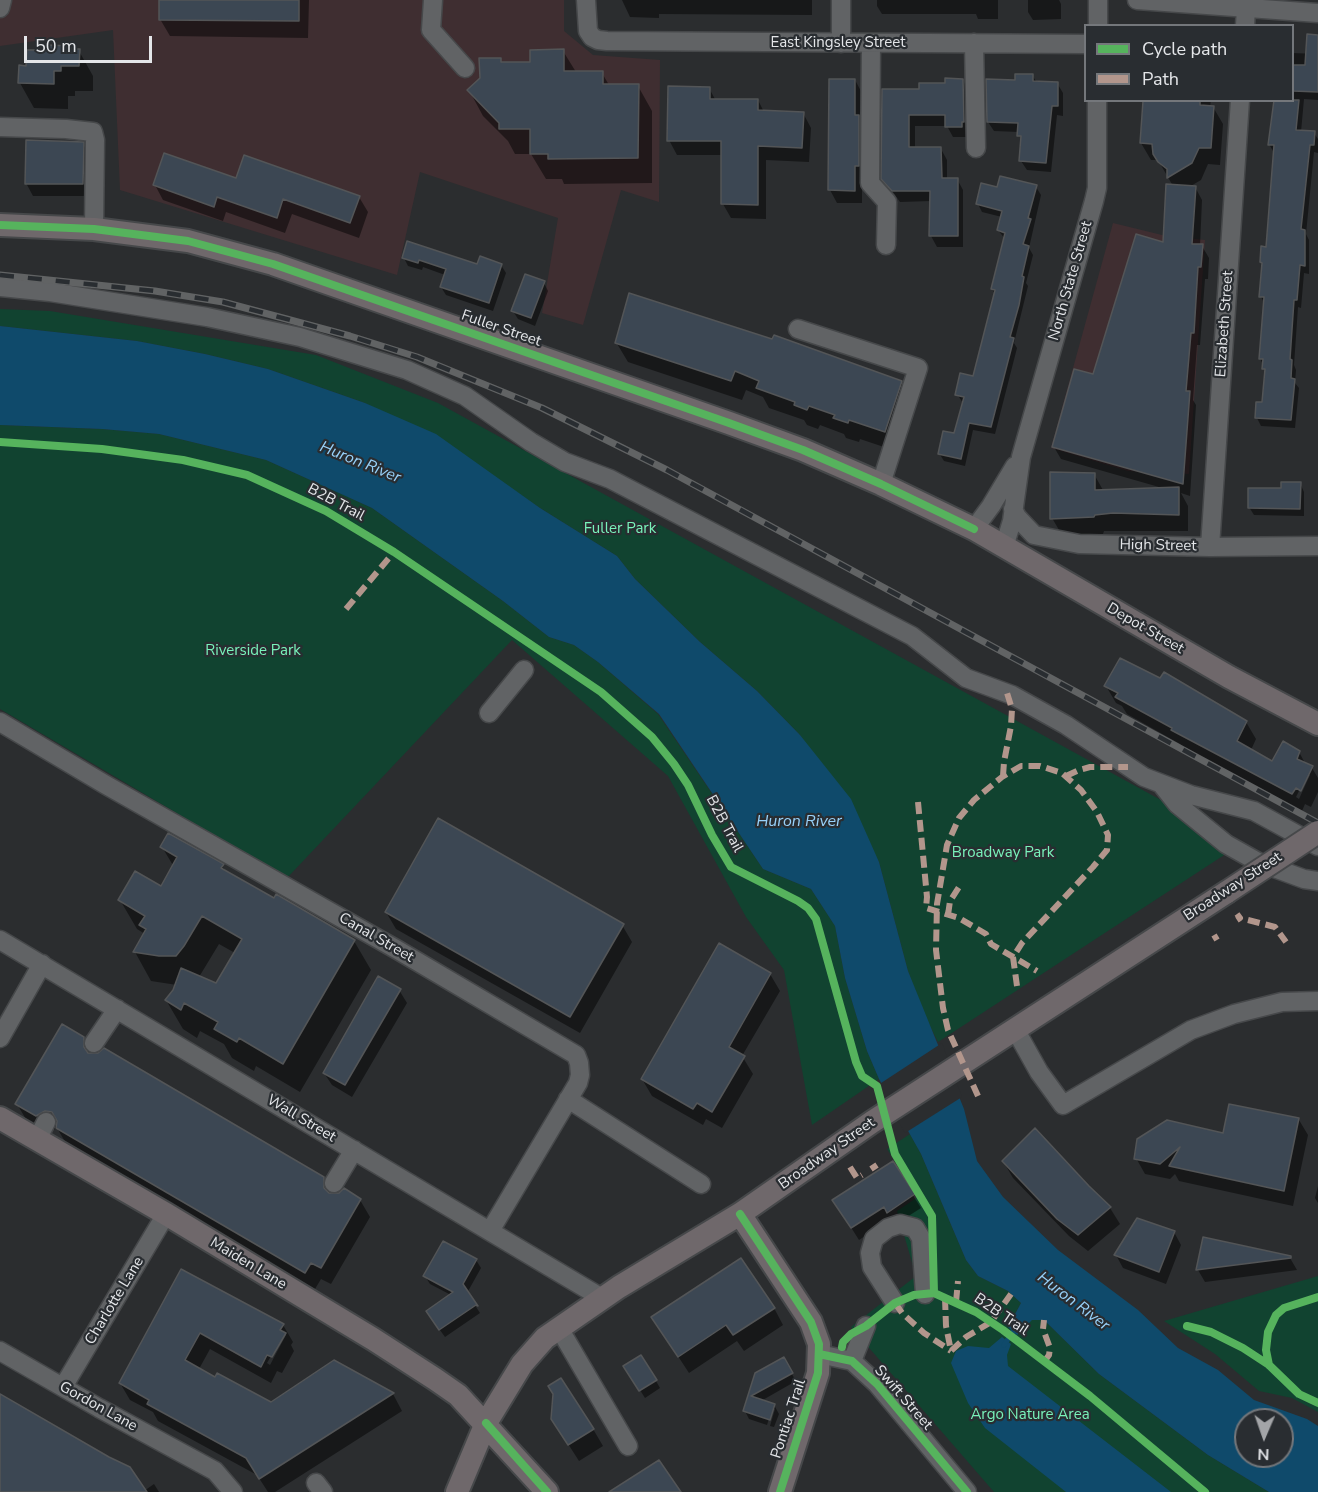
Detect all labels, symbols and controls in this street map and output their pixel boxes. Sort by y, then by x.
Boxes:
scale bar [27,24,154,62]
legend [1084,24,1294,102]
text: 50 m [35,34,77,58]
street label: East Kingsley Street [771,34,905,52]
text: Cycle path [1142,37,1227,61]
text: Path [1142,67,1179,91]
street label: North State Street [1045,219,1097,343]
street label: Elizabeth Street [1212,270,1238,378]
street label: Fuller Street [459,307,543,351]
water label: Huron River [317,438,403,488]
street label: B2B Trail [304,480,368,526]
park label: Fuller Park [584,520,656,538]
street label: High Street [1119,536,1197,556]
street label: Depot Street [1103,600,1187,658]
park label: Riverside Park [205,642,301,660]
street label: B2B Trail [701,792,747,856]
water label: Huron River [756,812,842,832]
park label: Broadway Park [952,844,1054,862]
street label: Broadway Street [1181,849,1285,925]
street label: Canal Street [335,909,417,967]
street label: Wall Street [263,1091,339,1147]
street label: Broadway Street [775,1114,879,1194]
street label: Maiden Lane [207,1234,289,1294]
street label: Charlotte Lane [82,1254,148,1348]
water label: Huron River [1033,1269,1113,1335]
street label: B2B Trail [970,1290,1032,1340]
street label: Swift Street [870,1362,936,1434]
street label: Pontiac Trail [768,1377,810,1461]
street label: Gordon Lane [56,1378,140,1436]
park label: Argo Nature Area [970,1406,1090,1424]
north arrow [1234,1408,1294,1468]
text: N [1257,1443,1270,1465]

